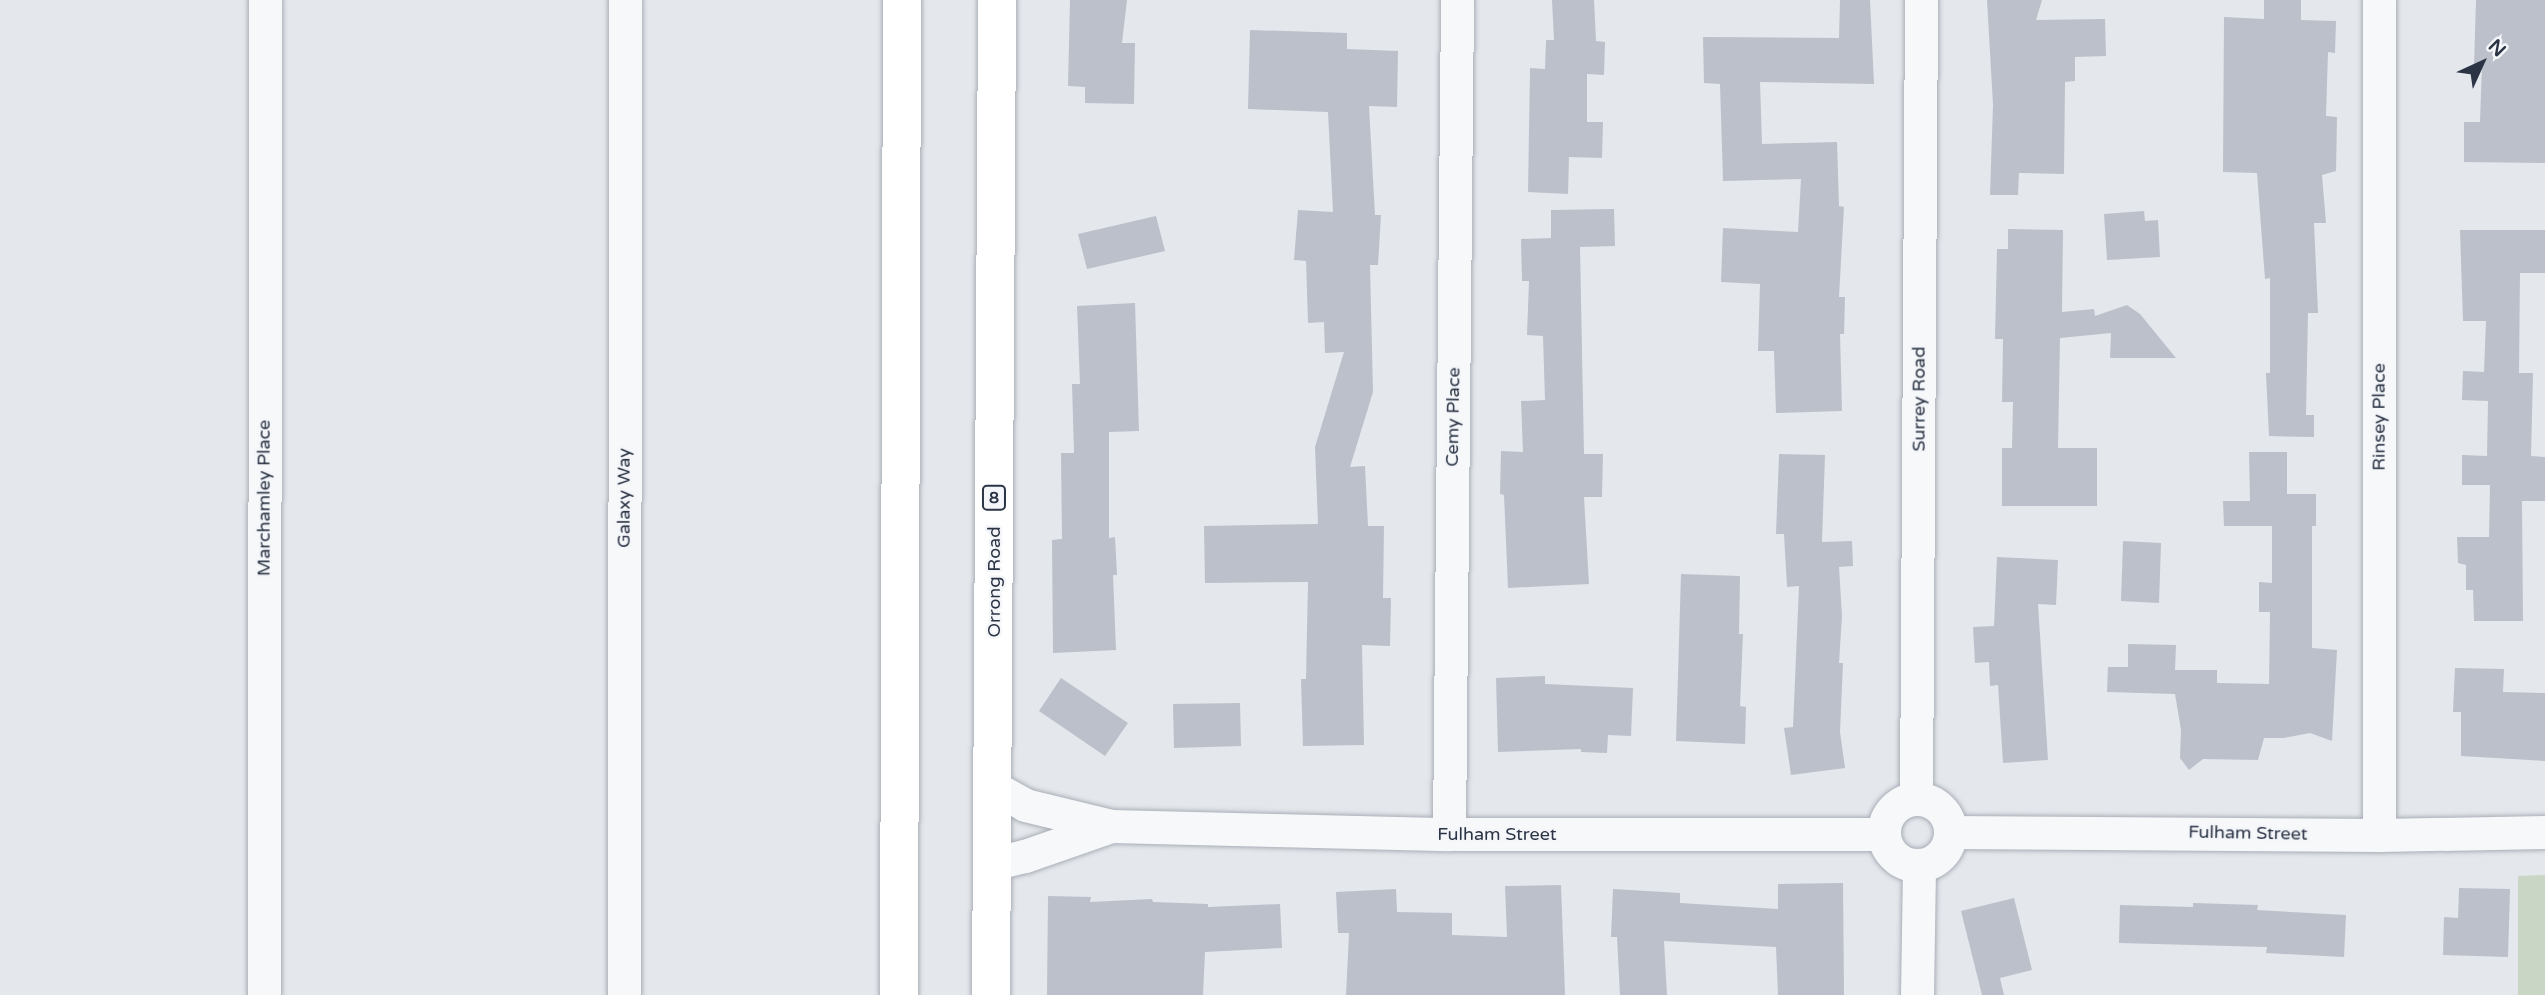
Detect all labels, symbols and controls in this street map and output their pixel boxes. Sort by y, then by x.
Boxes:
north arrow [2447,28,2517,98]
text: N [2484,35,2510,61]
street label: Surrey Road [1908,346,1930,452]
street label: Rinsey Place [2368,363,2390,471]
street label: Cemy Place [1441,367,1465,467]
street label: Marchamley Place [253,420,275,576]
street label: Galaxy Way [613,448,635,548]
road number: 8 [982,485,1006,510]
street label: Orrong Road [983,526,1005,638]
street label: Fulham Street [2188,821,2308,845]
street label: Fulham Street [1437,823,1557,845]

